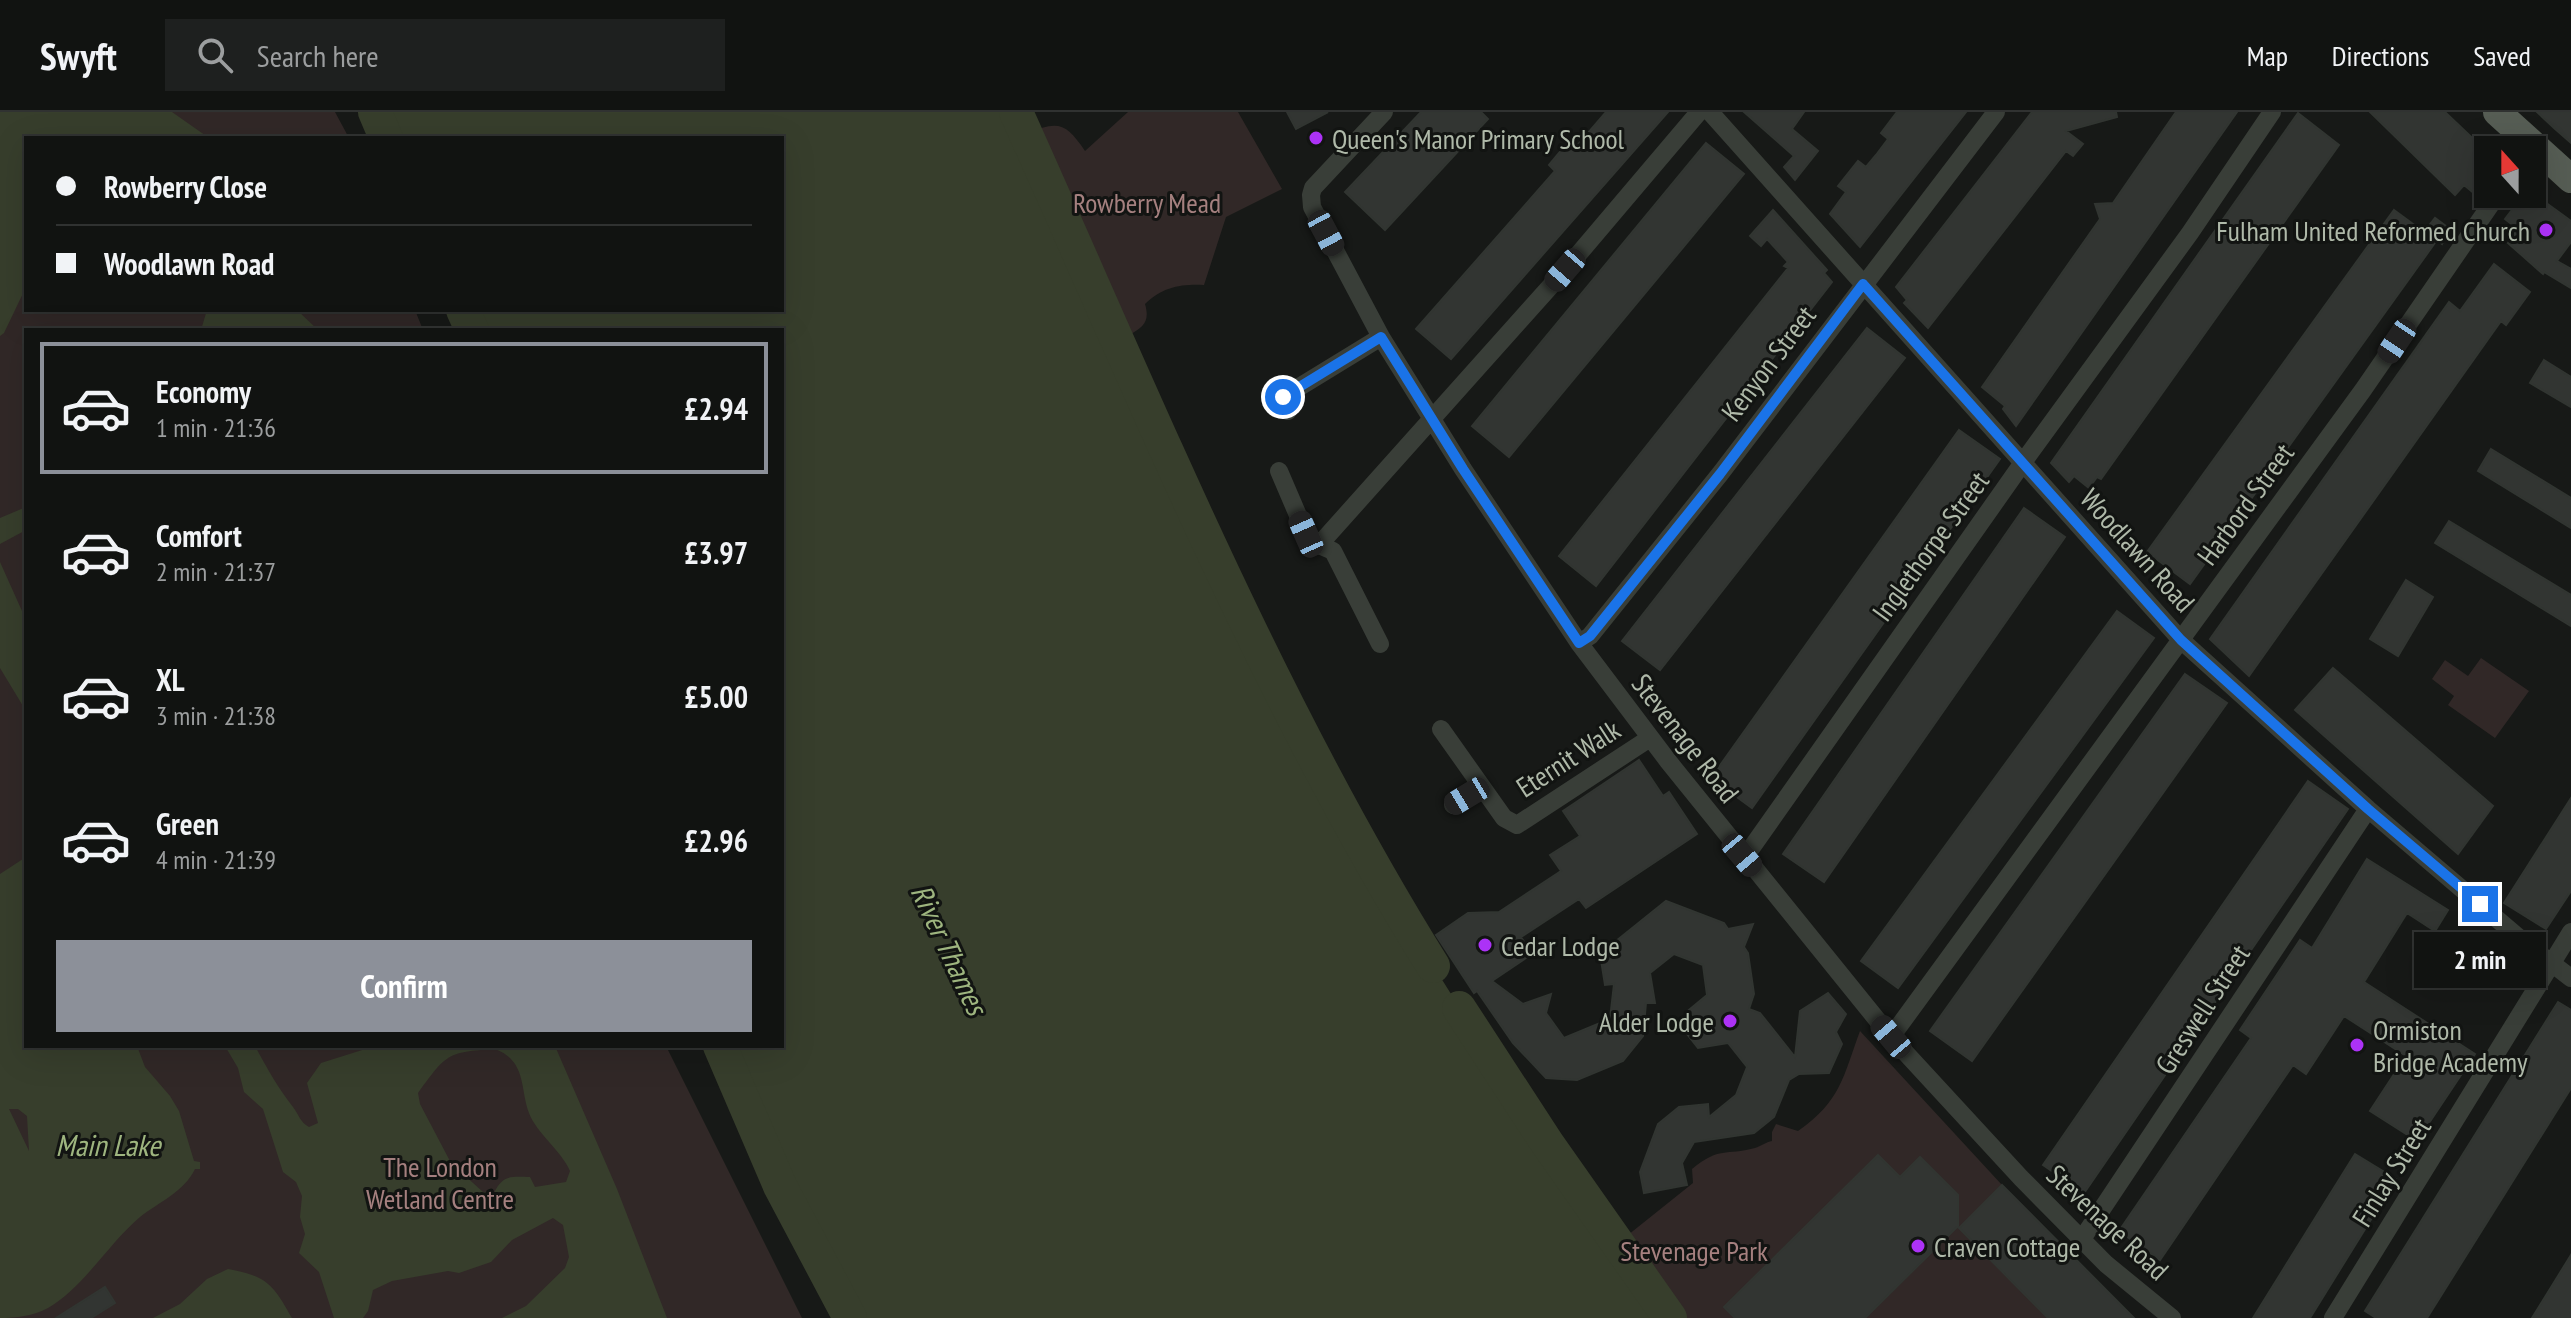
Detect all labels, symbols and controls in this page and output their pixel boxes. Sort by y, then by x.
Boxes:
search box [165,19,725,91]
text: Swyft [40,31,117,80]
icon: search [193,33,237,77]
text: Search here [257,36,379,75]
text: Map [2247,37,2288,74]
text: Directions [2332,37,2429,74]
text: Saved [2473,37,2531,74]
place label: Queen's Manor Primary School [1332,120,1625,157]
marker: Queen's Manor Primary School [1307,129,1325,147]
north arrow [2474,136,2546,208]
map controls [2474,136,2546,208]
text: Rowberry Close [104,167,267,206]
park label: Rowberry Mead [1073,184,1221,221]
car [1304,206,1348,260]
place label: Fulham United Reformed Church [2216,212,2530,249]
marker: Fulham United Reformed Church [2537,221,2555,239]
text: Woodlawn Road [104,244,274,283]
car [1540,244,1590,296]
street label: Kenyon Street [1712,298,1824,428]
car [2374,314,2420,368]
icon: car [60,372,132,444]
text: Economy [156,372,251,411]
route start [1265,379,1301,415]
text: £2.94 [684,389,748,428]
text: 1 min · 21:36 [156,411,276,444]
street label: Harbord Street [2188,436,2302,572]
street label: Inglethorpe Street [1863,464,1997,628]
street label: Woodlawn Road [2073,480,2203,620]
car [1285,507,1327,561]
icon: car [60,516,132,588]
text: Comfort [156,516,242,555]
text: £3.97 [684,533,748,572]
text: 2 min · 21:37 [156,555,276,588]
icon: car [60,660,132,732]
text: XL [156,660,185,699]
street label: Stevenage Road [1624,666,1748,810]
text: £5.00 [684,677,748,716]
text: 3 min · 21:38 [156,699,276,732]
street label: Eternit Walk [1509,711,1627,805]
car [1440,773,1494,819]
icon: car [60,804,132,876]
text: Green [156,804,219,843]
text: £2.96 [684,821,748,860]
car [1717,829,1767,881]
text: 4 min · 21:39 [156,843,276,876]
water label: River Thames [903,878,998,1023]
route end [2462,886,2498,922]
place label: Cedar Lodge [1501,927,1620,964]
callout: 2 min [2414,932,2546,988]
marker: Cedar Lodge [1476,936,1494,954]
street label: Greswell Street [2146,937,2258,1081]
button: Confirm [56,940,752,1032]
text: 2 min [2454,943,2506,976]
place label: Alder Lodge [1599,1003,1714,1040]
car [1866,1011,1916,1063]
place label: Ormiston Bridge Academy [2373,1011,2528,1080]
marker: Alder Lodge [1721,1012,1739,1030]
marker: Ormiston Bridge Academy [2348,1036,2366,1054]
street label: Finlay Street [2343,1111,2439,1233]
water label: Main Lake [56,1125,162,1164]
park label: The London Wetland Centre [366,1148,514,1217]
street label: Stevenage Road [2039,1156,2177,1288]
place label: Craven Cottage [1934,1228,2080,1265]
park label: Stevenage Park [1620,1232,1768,1269]
marker: Craven Cottage [1909,1237,1927,1255]

